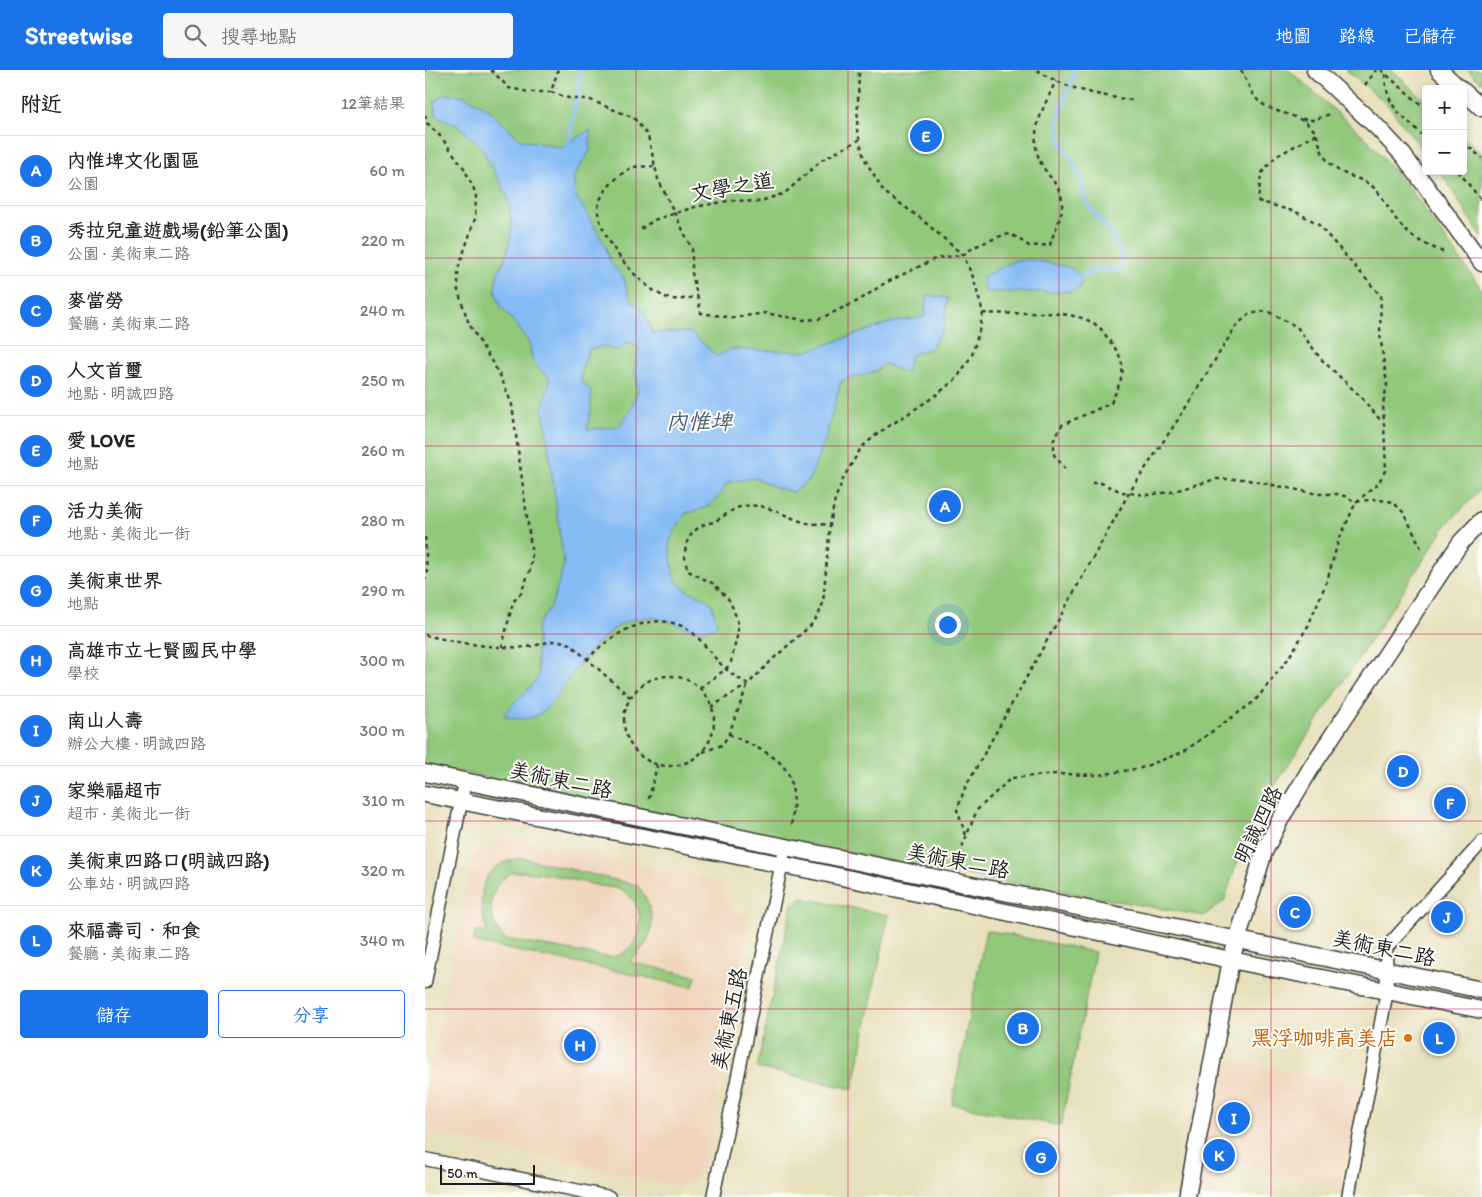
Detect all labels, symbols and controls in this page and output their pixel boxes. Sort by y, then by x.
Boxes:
search box [163,13,513,58]
text: Streetwise [25,21,133,50]
icon: search [181,21,209,49]
text: 搜尋地點 [221,25,297,48]
text: 地圖 [1275,25,1311,47]
text: 路線 [1339,25,1375,47]
text: 已儲存 [1403,25,1457,47]
map controls [1422,85,1467,175]
button: + [1422,85,1467,130]
text: 附近 [20,91,62,116]
text: 12筆結果 [341,94,405,113]
pin: E [910,117,942,155]
button: − [1422,130,1467,175]
text: 內惟埤文化園區 [67,149,200,172]
text: A [31,161,41,180]
text: 60 m [370,161,405,180]
street label: 文學之道 [688,167,775,206]
text: 公園 [67,174,99,193]
text: 秀拉兒童遊戲場(鉛筆公園) [67,219,288,242]
text: B [31,231,41,250]
text: 220 m [361,231,405,250]
text: 公園 · 美術東二路 [67,244,190,263]
text: 麥當勞 [67,289,124,312]
text: C [31,301,41,320]
text: 240 m [360,301,405,320]
text: 餐廳 · 美術東二路 [67,314,190,333]
text: 人文首璽 [67,359,143,382]
text: D [31,371,41,390]
text: 250 m [361,371,405,390]
text: 地點 · 明誠四路 [67,384,174,403]
water label: 內惟埤 [666,408,734,435]
text: 愛 LOVE [67,429,135,452]
text: E [32,441,40,460]
text: 260 m [361,441,405,460]
text: 地點 [67,454,99,473]
pin: A [929,487,961,525]
text: 活力美術 [67,499,143,522]
text: F [32,511,40,530]
text: 280 m [361,511,405,530]
text: 地點 · 美術北一街 [67,524,190,543]
text: 美術東世界 [67,569,162,592]
text: G [30,581,42,600]
text: 290 m [361,581,405,600]
text: 地點 [67,594,99,613]
your location [935,612,961,638]
text: 高雄市立七賢國民中學 [67,639,257,662]
text: H [30,651,42,670]
text: 300 m [360,651,405,670]
text: 學校 [67,664,99,683]
text: 南山人壽 [67,709,143,732]
text: I [33,721,39,740]
text: 300 m [360,721,405,740]
text: 辦公大樓 · 明誠四路 [67,734,206,753]
pin: D [1387,752,1419,790]
street label: 美術東二路 [507,756,615,803]
text: 家樂福超市 [67,779,162,802]
street label: 明誠四路 [1228,782,1287,868]
pin: F [1434,784,1466,822]
text: J [32,791,40,810]
text: 310 m [362,791,405,810]
text: 超市 · 美術北一街 [67,804,190,823]
street label: 美術東二路 [904,838,1012,883]
text: 美術東四路口(明誠四路) [67,849,269,872]
text: K [31,861,41,880]
text: 320 m [361,861,405,880]
text: 公車站 · 明誠四路 [67,874,190,893]
pin: C [1279,893,1311,931]
pin: J [1431,898,1463,936]
text: 來福壽司‧和食 [67,919,200,942]
street label: 美術東二路 [1330,924,1438,971]
text: L [32,931,40,950]
text: 340 m [360,931,405,950]
text: 餐廳 · 美術東二路 [67,944,190,963]
street label: 美術東五路 [705,965,752,1073]
button: 儲存 [20,990,208,1038]
button: 分享 [218,990,405,1038]
pin: B [1007,1009,1039,1047]
pin: L [1423,1019,1455,1057]
place label: 黑浮咖啡高美店 [1251,1025,1398,1050]
pin: H [564,1026,596,1064]
marker: 黑浮咖啡高美店 [1402,1032,1414,1044]
pin: I [1218,1099,1250,1137]
pin: K [1203,1136,1235,1174]
pin: G [1025,1138,1057,1176]
scale bar [440,1162,535,1185]
text: 50 m [447,1165,478,1182]

